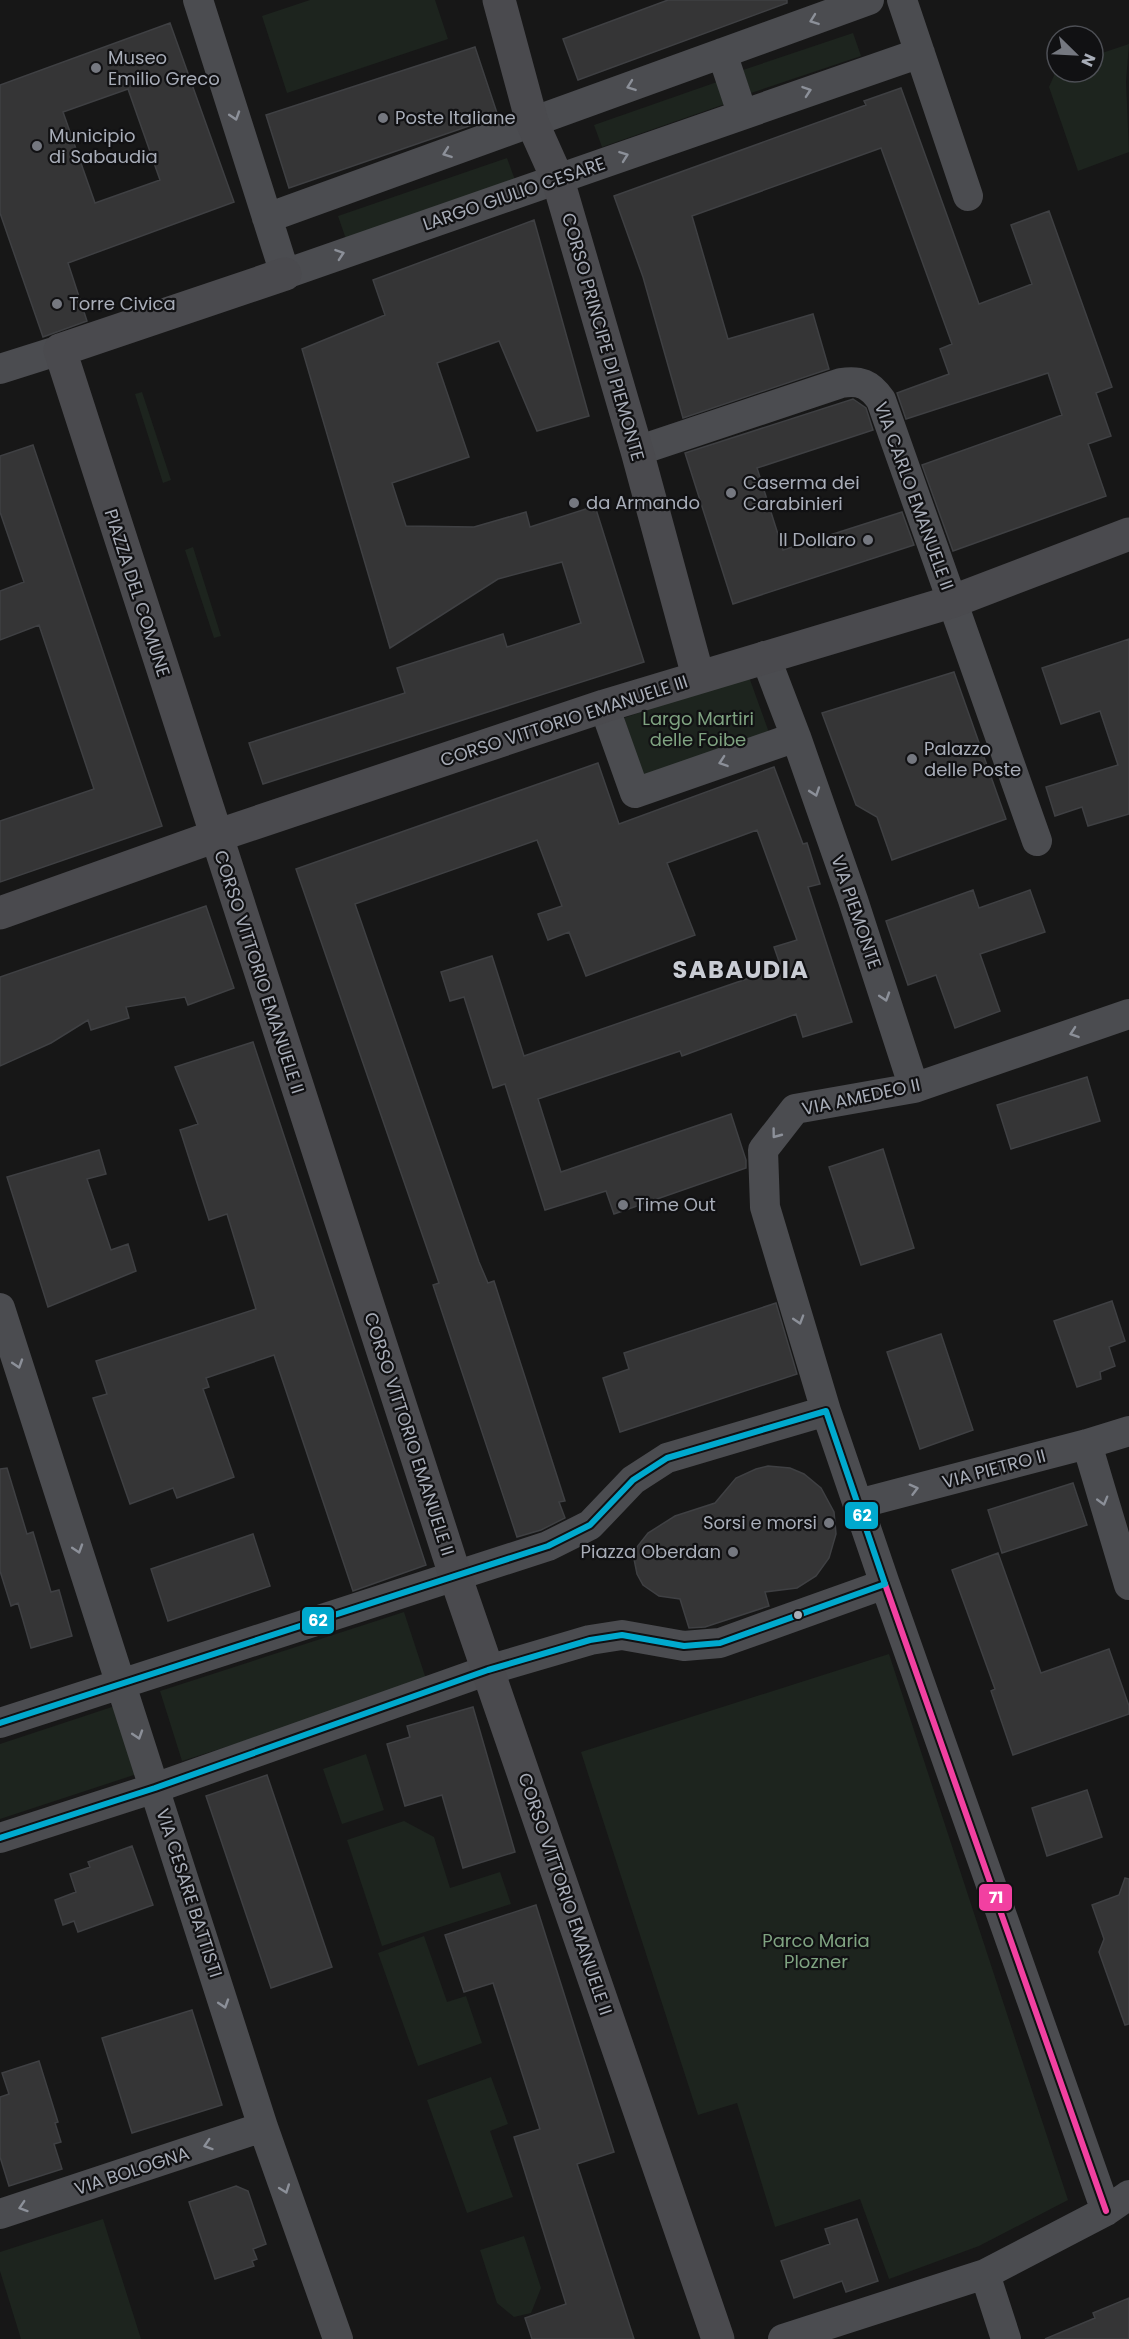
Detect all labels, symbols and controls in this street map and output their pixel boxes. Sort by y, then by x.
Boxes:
one-way arrow [809,12,820,25]
north arrow [1045,24,1105,84]
place label: Museo Emilio Greco [108,45,220,91]
text: N [1075,50,1101,70]
marker: Museo Emilio Greco [89,61,103,75]
one-way arrow [626,79,637,92]
one-way arrow [801,86,812,99]
place label: Poste Italiane [395,105,516,130]
one-way arrow [228,110,240,121]
marker: Poste Italiane [376,111,390,125]
place label: Municipio di Sabaudia [49,123,158,169]
marker: Municipio di Sabaudia [30,139,44,153]
one-way arrow [442,145,453,158]
street label: LARGO GIULIO CESARE [419,151,608,237]
one-way arrow [618,151,628,164]
street label: CORSO PRINCIPE DI PIEMONTE [556,210,651,464]
one-way arrow [334,249,345,262]
place label: Torre Civica [69,291,176,316]
marker: Torre Civica [50,297,64,311]
street label: VIA CARLO EMANUELE II [869,398,960,594]
place label: Caserma dei Carabinieri [743,470,860,516]
marker: Caserma dei Carabinieri [724,486,738,500]
place label: da Armando [586,490,700,515]
marker: da Armando [567,496,581,510]
street label: PIAZZA DEL COMUNE [98,506,176,680]
place label: Il Dollaro [779,527,856,552]
marker: Il Dollaro [861,533,875,547]
street label: CORSO VITTORIO EMANUELE III [437,669,691,772]
park label: Largo Martiri delle Foibe [642,706,754,752]
place label: Palazzo delle Poste [924,736,1021,782]
marker: Palazzo delle Poste [905,752,919,766]
one-way arrow [718,755,729,768]
one-way arrow [808,786,821,797]
street label: CORSO VITTORIO EMANUELE II [208,847,311,1097]
street label: VIA PIEMONTE [825,852,888,972]
district label: SABAUDIA [672,953,810,986]
one-way arrow [877,991,890,1002]
one-way arrow [1069,1025,1080,1038]
street label: VIA AMEDEO II [800,1072,922,1121]
one-way arrow [772,1127,783,1138]
place label: Time Out [635,1192,716,1217]
marker: Time Out [616,1198,630,1212]
street label: CORSO VITTORIO EMANUELE II [358,1309,461,1559]
one-way arrow [792,1314,804,1325]
one-way arrow [11,1358,23,1369]
street label: VIA PIETRO II [939,1443,1048,1494]
one-way arrow [909,1484,919,1497]
one-way arrow [1096,1495,1108,1505]
line badge: 62 [844,1501,879,1530]
text: 62 [852,1504,872,1527]
place label: Sorsi e morsi [703,1510,817,1535]
marker: Sorsi e morsi [822,1516,836,1530]
place label: Piazza Oberdan [581,1539,721,1564]
one-way arrow [71,1543,84,1554]
marker: Piazza Oberdan [726,1545,740,1559]
line badge: 62 [301,1606,335,1635]
text: 62 [308,1609,328,1632]
unlabelled marker [792,1609,804,1621]
one-way arrow [131,1729,144,1740]
street label: CORSO VITTORIO EMANUELE II [512,1769,619,2018]
street label: VIA CESARE BATTISTI [150,1805,229,1980]
line badge: 71 [978,1883,1013,1912]
text: 71 [989,1886,1003,1909]
park label: Parco Maria Plozner [762,1928,870,1974]
one-way arrow [217,1998,229,2009]
one-way arrow [203,2138,214,2150]
street label: VIA BOLOGNA [71,2140,193,2201]
one-way arrow [278,2183,291,2194]
one-way arrow [18,2200,29,2212]

